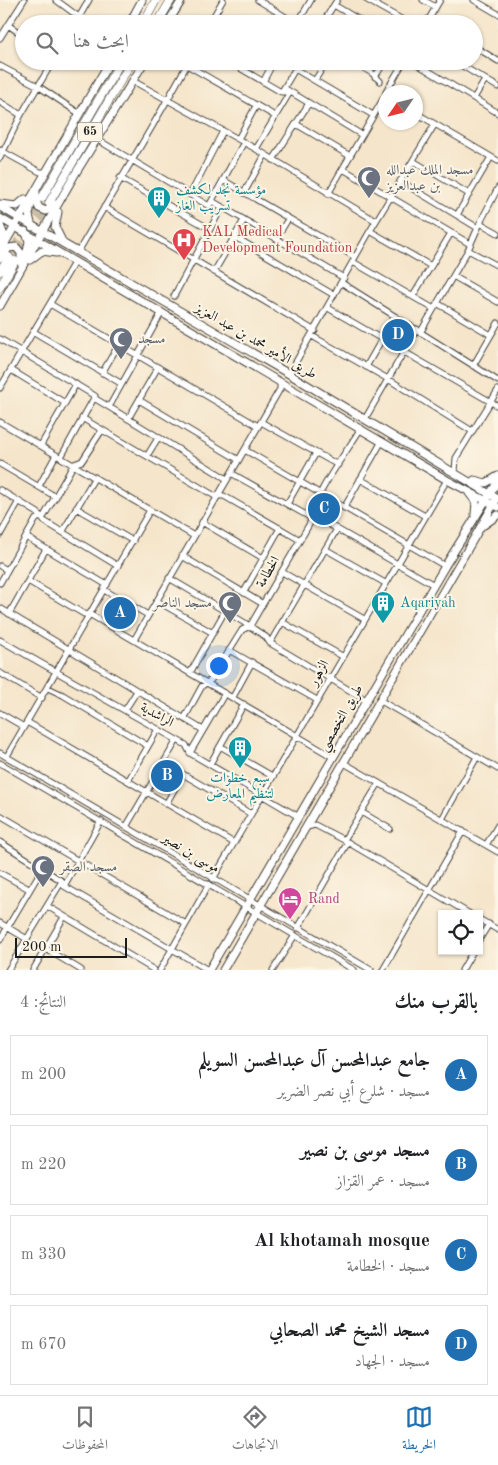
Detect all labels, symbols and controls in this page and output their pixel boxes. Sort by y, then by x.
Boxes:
search box [15,15,483,70]
icon: search [33,29,61,57]
text: ابحث هنا [73,33,129,52]
north arrow [378,85,423,130]
road number: 65 [78,122,102,142]
place label: مسجد الملك عبدالله بن عبدالعزيز [384,163,474,194]
mosque icon: مسجد الملك عبدالله بن عبدالعزيز [356,165,382,199]
place label: مؤسسة نجد لكشف تسريب الغاز [174,182,266,215]
building icon: مؤسسة نجد لكشف تسريب الغاز [146,185,172,219]
place label: KAL Medical Development Foundation [202,225,353,255]
hospital icon: KAL Medical Development Foundation [171,227,197,261]
street label: طريق الأمير محمد بن عبد العزيز [191,296,321,382]
pin: D [382,316,414,354]
mosque icon: مسجد [108,326,134,360]
place label: مسجد [138,332,165,346]
pin: C [308,490,340,528]
street label: الخطامة [254,554,282,590]
mosque icon: مسجد الناصر [217,590,243,624]
building icon: Aqariyah [370,590,396,624]
pin: A [104,594,136,632]
place label: مسجد الناصر [151,596,212,612]
place label: Aqariyah [400,596,456,610]
your location [206,653,232,679]
street label: الزهور [304,657,333,690]
street label: طريق التخصصي [316,682,371,757]
street label: الراشدية [138,699,176,731]
building icon: سبع خطوات لتنظيم المعارض [227,735,253,769]
pin: B [151,757,183,795]
place label: سبع خطوات لتنظيم المعارض [206,771,274,807]
street label: موسى بن نصير [157,829,222,877]
mosque icon: مسجد الصقر [30,854,56,888]
place label: مسجد الصقر [58,860,117,875]
hotel icon: Rand [277,886,303,920]
place label: Rand [308,892,340,906]
map controls [438,910,483,955]
button: locate [438,910,483,955]
scale bar [15,935,128,958]
text: 200 m [22,940,61,954]
text: بالقرب منك [395,992,478,1013]
text: النتائج: 4 [20,995,66,1011]
text: جامع عبدالمحسن آل عبدالمحسن السويلم [198,1052,430,1071]
text: 200 m [21,1067,66,1083]
text: A [455,1067,467,1083]
text: مسجد · شلرع أبي نصر الضرير [278,1084,430,1100]
text: مسجد موسى بن نصير [300,1142,430,1161]
text: 220 m [21,1157,66,1173]
text: B [455,1157,467,1173]
text: مسجد · عمر القزاز [336,1174,430,1190]
text: Al khotamah mosque [254,1232,430,1251]
text: 330 m [21,1247,66,1263]
text: C [456,1247,466,1263]
text: مسجد · الخطامة [347,1259,430,1275]
text: مسجد الشيخ محمد الصحابي [269,1322,430,1341]
text: 670 m [21,1337,66,1353]
text: D [455,1337,467,1353]
text: مسجد · الجهاد [354,1354,430,1370]
tab: المحفوظات [62,1403,108,1458]
tab: الاتجاهات [232,1403,278,1458]
tab: الخريطة [402,1403,436,1458]

